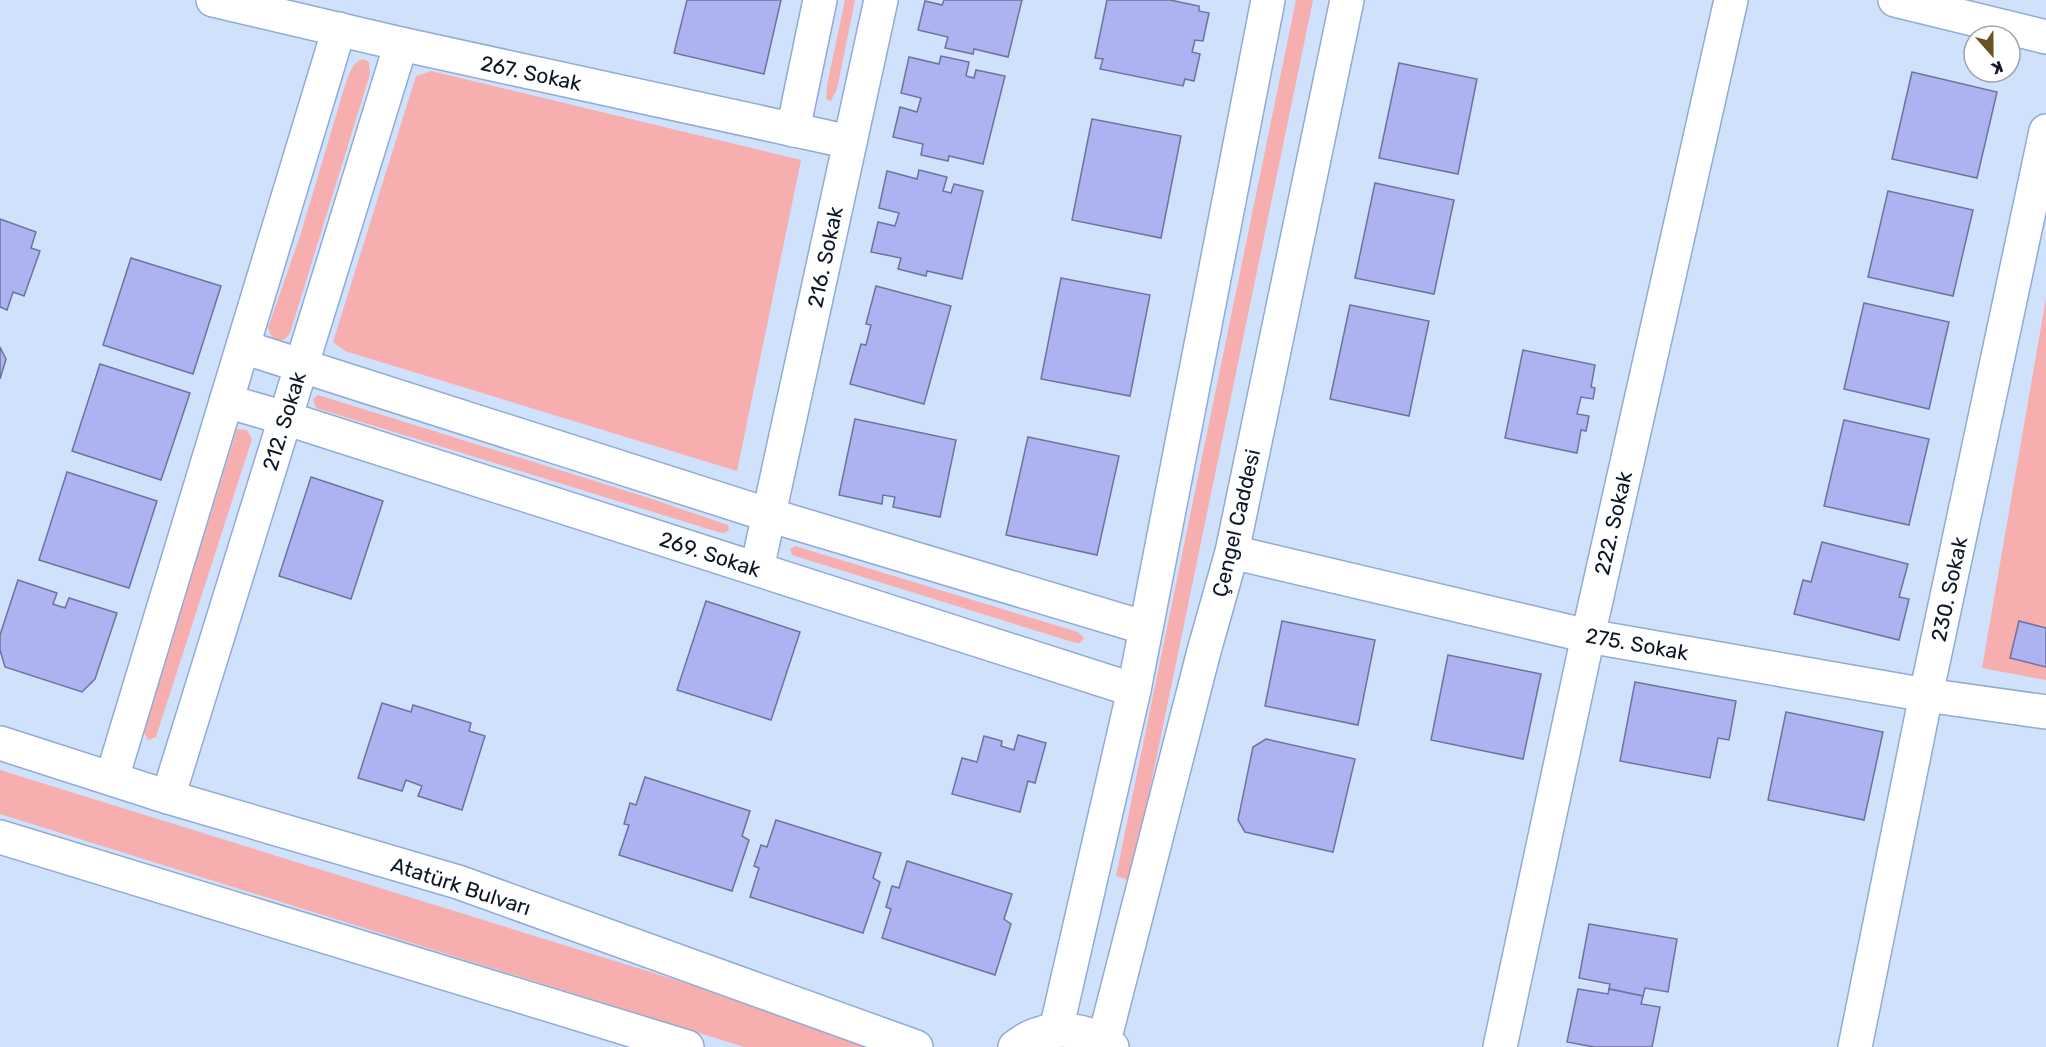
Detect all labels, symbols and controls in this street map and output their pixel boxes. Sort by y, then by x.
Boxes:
north arrow [1962,24,2022,84]
street label: 267. Sokak [478,50,584,96]
text: K [1988,57,2006,78]
street label: 216. Sokak [802,204,848,310]
street label: 212. Sokak [257,368,311,474]
street label: Çengel Caddesi [1207,447,1265,599]
street label: 222. Sokak [1589,469,1637,577]
street label: 269. Sokak [656,526,764,582]
street label: 230. Sokak [1926,534,1972,644]
street label: 275. Sokak [1584,623,1691,665]
street label: Atatürk Bulvarı [388,852,534,920]

